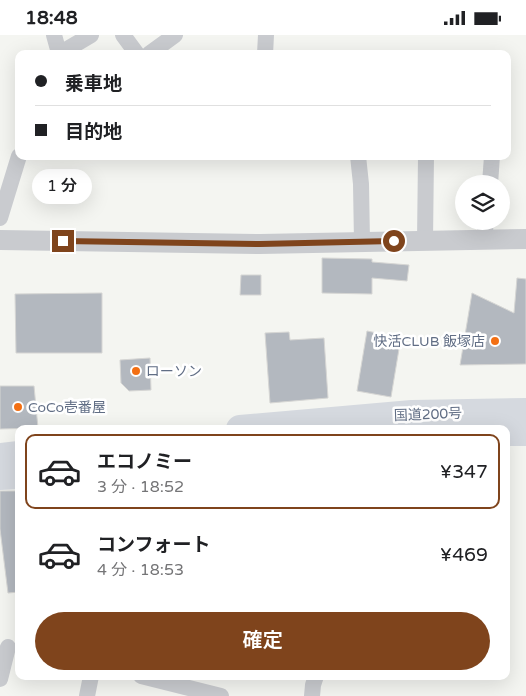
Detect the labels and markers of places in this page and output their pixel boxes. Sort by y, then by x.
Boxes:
place label: 快活CLUB 飯塚店 [374,333,485,350]
marker: 快活CLUB 飯塚店 [489,335,501,347]
place label: ローソン [146,363,202,380]
marker: ローソン [130,365,142,377]
place label: CoCo壱番屋 [28,399,106,416]
marker: CoCo壱番屋 [12,401,24,413]

